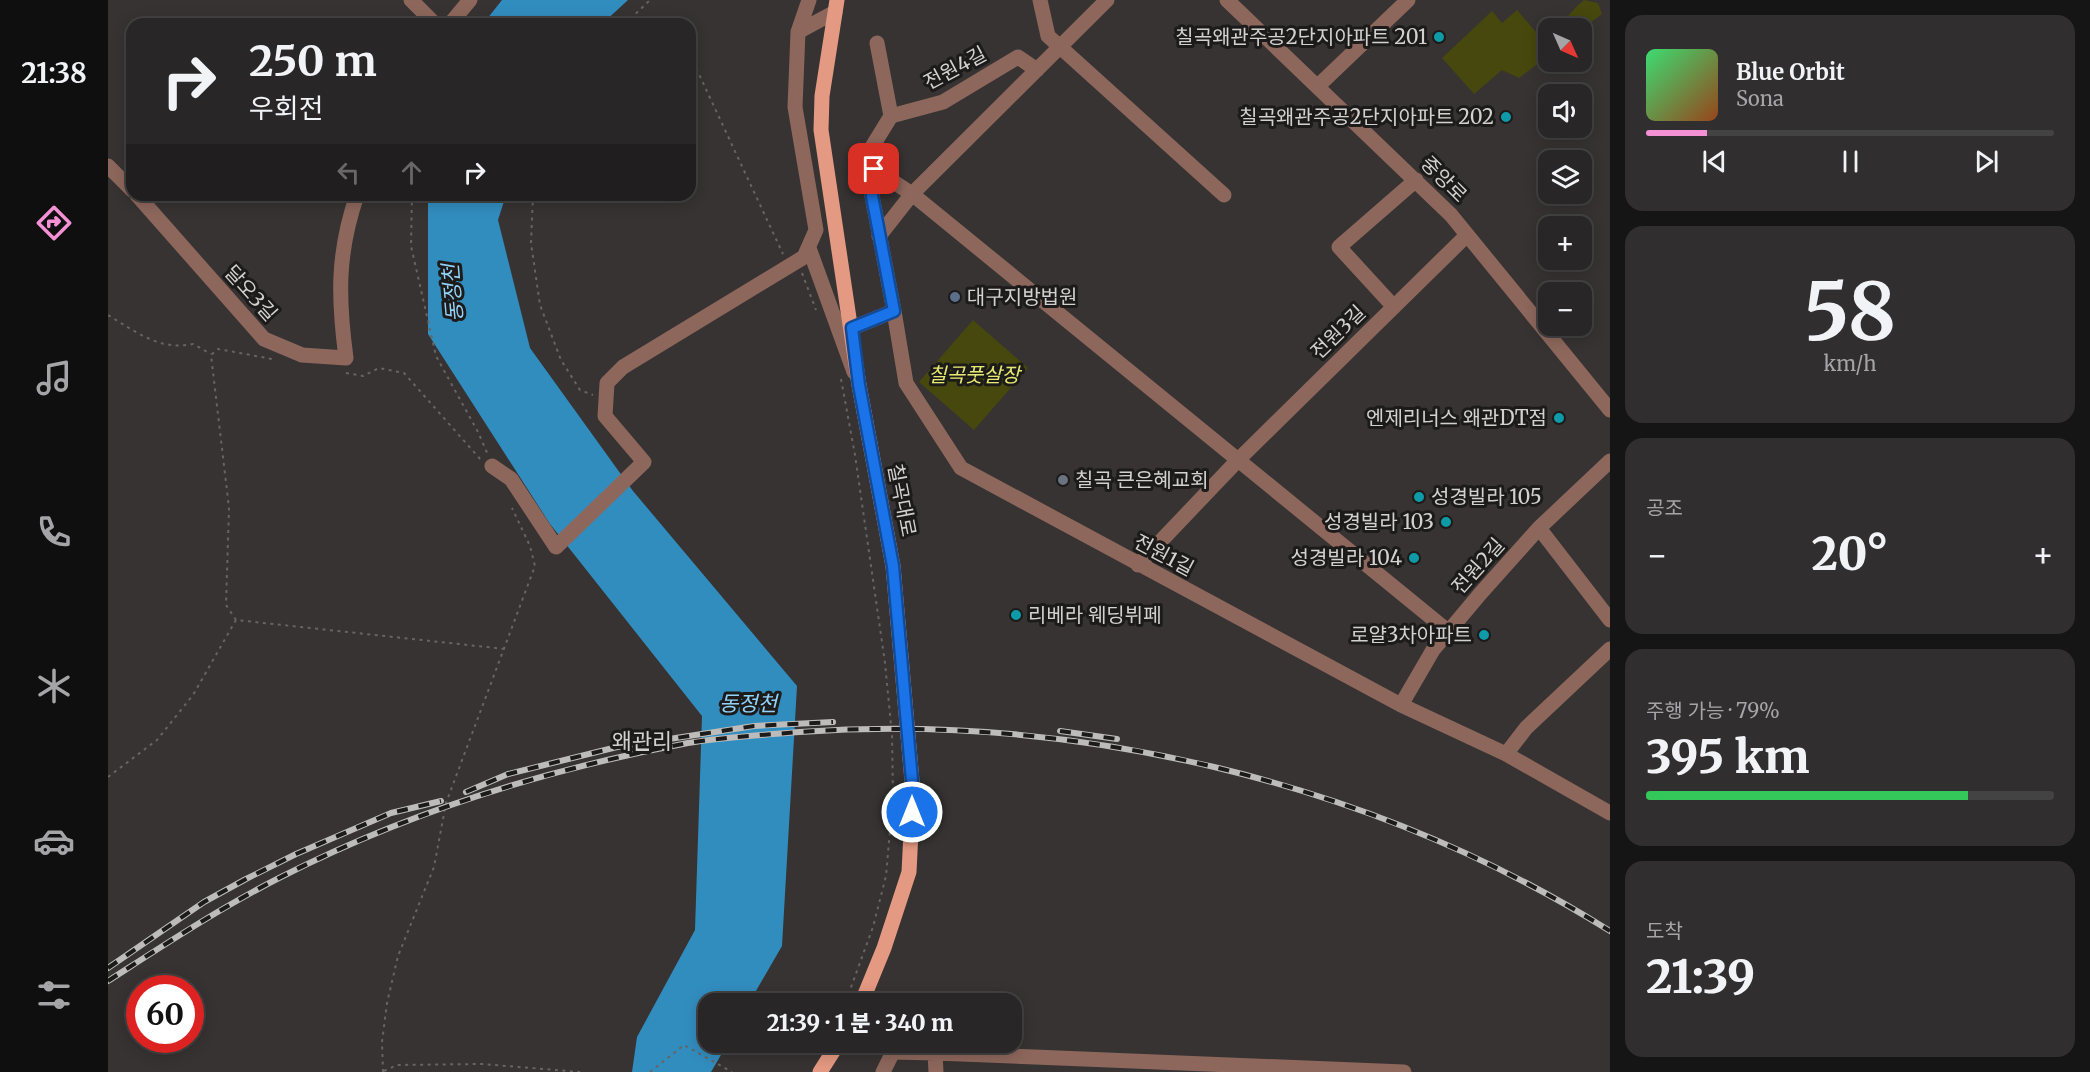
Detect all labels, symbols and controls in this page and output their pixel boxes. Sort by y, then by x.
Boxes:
north arrow [1538,18,1592,72]
map controls [1538,18,1592,336]
place label: 칠곡왜관주공2단지아파트 201 [1175,24,1427,49]
marker: 칠곡왜관주공2단지아파트 201 [1432,30,1446,44]
text: 250 m [249,35,377,87]
street label: 전원4길 [919,41,990,94]
icon: right [150,42,228,120]
text: 21:38 [21,56,87,90]
text: Blue Orbit [1736,58,1845,86]
button: sound [1538,84,1592,138]
text: Sona [1736,86,1784,111]
text: 우회전 [249,91,324,125]
place label: 칠곡왜관주공2단지아파트 202 [1239,104,1494,129]
marker: 칠곡왜관주공2단지아파트 202 [1499,110,1513,124]
pin [848,143,899,194]
icon: previous [1698,145,1731,178]
icon: pause [1834,145,1867,178]
icon: next [1970,145,2003,178]
street label: 중앙로 [1416,150,1473,207]
button: layers [1538,150,1592,204]
icon: arrive [857,152,890,185]
icon: left [332,156,365,189]
icon: ahead [395,156,428,189]
icon: right [458,156,491,189]
icon: directions [33,202,75,244]
button: + [1538,216,1592,270]
street label: 달오3길 [220,260,283,326]
water label: 동정천 [436,260,468,323]
text: 58 [1804,263,1896,361]
button: − [1538,282,1592,336]
place label: 대구지방법원 [967,284,1077,309]
marker: 대구지방법원 [948,290,962,304]
street label: 전원3길 [1305,299,1370,364]
text: km/h [1824,351,1876,376]
icon: music [33,357,75,399]
park label: 칠곡풋살장 [928,362,1023,387]
place label: 엔제리너스 왜관DT점 [1366,405,1547,430]
marker: 엔제리너스 왜관DT점 [1552,411,1566,425]
street label: 칠곡대로 [883,461,922,538]
place label: 칠곡 큰은혜교회 [1075,467,1209,492]
marker: 칠곡 큰은혜교회 [1056,473,1070,487]
place label: 성경빌라 105 [1431,484,1542,509]
marker: 성경빌라 105 [1412,490,1426,504]
text: 공조 [1646,495,1683,520]
place label: 성경빌라 103 [1324,509,1434,534]
icon: phone [33,511,75,553]
marker: 성경빌라 103 [1439,515,1453,529]
text: 20° [1812,526,1888,582]
street label: 전원1길 [1130,528,1198,581]
street label: 전원2길 [1446,532,1509,599]
text: − [1646,535,1668,576]
text: + [2032,535,2054,576]
place label: 성경빌라 104 [1291,545,1402,570]
marker: 성경빌라 104 [1407,551,1421,565]
place label: 리베라 웨딩뷔페 [1028,602,1162,627]
marker: 리베라 웨딩뷔페 [1009,608,1023,622]
place label: 로얄3차아파트 [1350,622,1472,647]
marker: 로얄3차아파트 [1477,628,1491,642]
icon: climate [33,665,75,707]
water label: 동정천 [719,690,780,717]
text: 주행 가능 · 79% [1646,698,1780,723]
district label: 왜관리 [612,727,672,755]
text: 395 km [1646,729,1810,785]
position arrow [880,780,944,844]
icon: car [33,820,75,862]
text: 도착 [1646,918,1683,943]
text: 21:39 [1646,949,1755,1005]
icon: filters [33,974,75,1016]
speed limit sign: 60 [126,975,204,1053]
text: 21:39 · 1 분 · 340 m [767,1009,953,1037]

